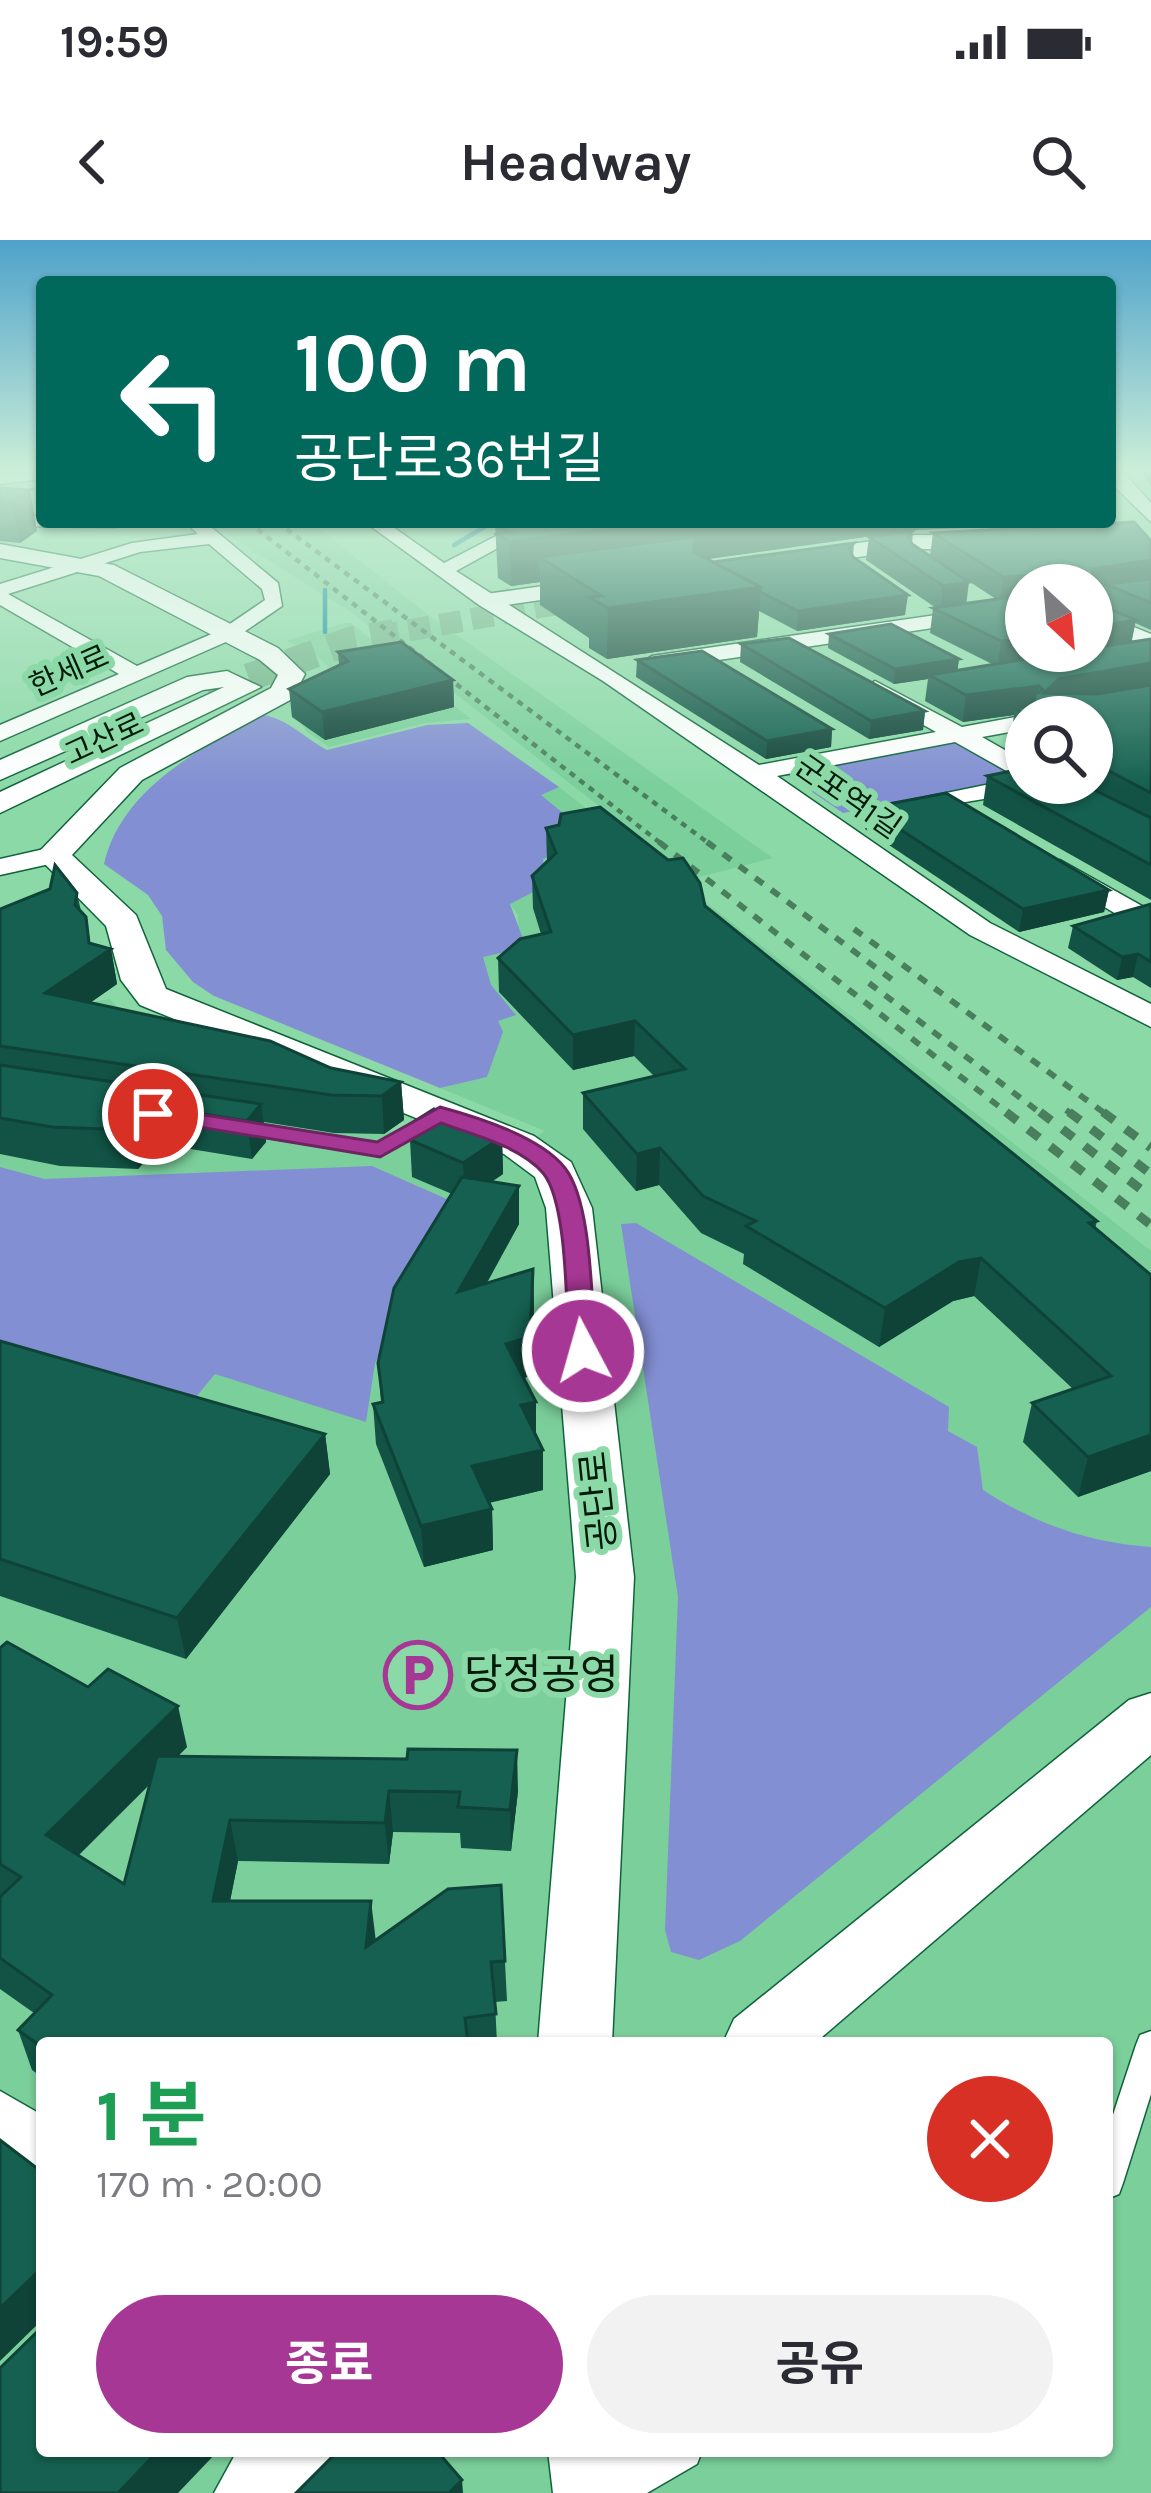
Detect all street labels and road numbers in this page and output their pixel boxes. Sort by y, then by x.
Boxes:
street label: 한세로 [24,638,114,704]
street label: 고산로 [59,705,149,773]
street label: 군포역1길 [788,748,908,846]
street label: 공단로 [572,1449,624,1553]

